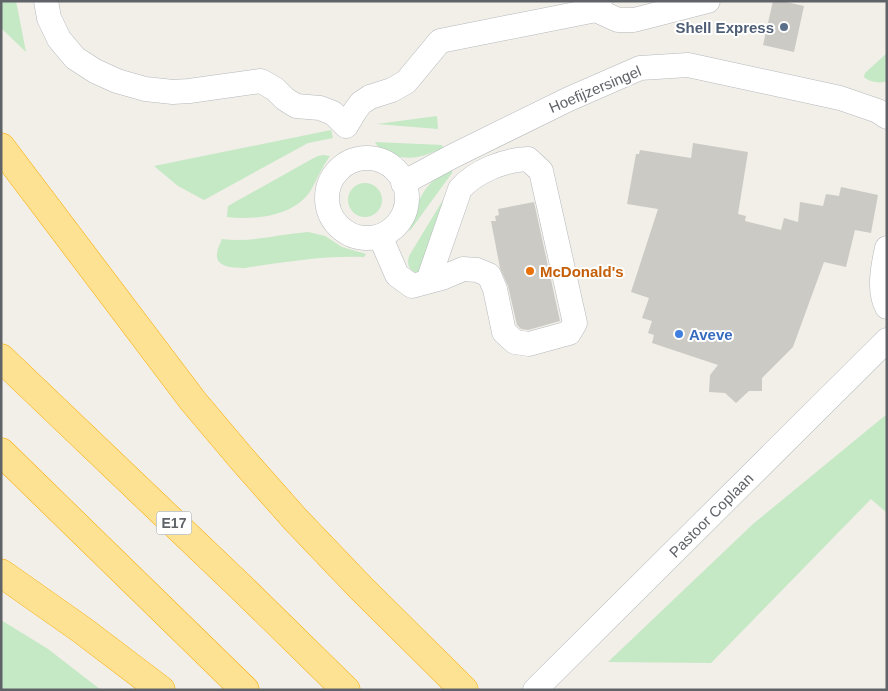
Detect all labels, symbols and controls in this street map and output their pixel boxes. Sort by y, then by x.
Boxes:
place label: Shell Express [676,19,774,36]
marker: Shell Express [778,21,790,33]
street label: Hoefijzersingel [546,62,644,116]
place label: McDonald's [540,263,624,280]
marker: McDonald's [524,265,536,277]
place label: Aveve [689,326,733,343]
marker: Aveve [673,328,685,340]
street label: Pastoor Coplaan [665,469,757,561]
road number: E17 [156,512,192,534]

